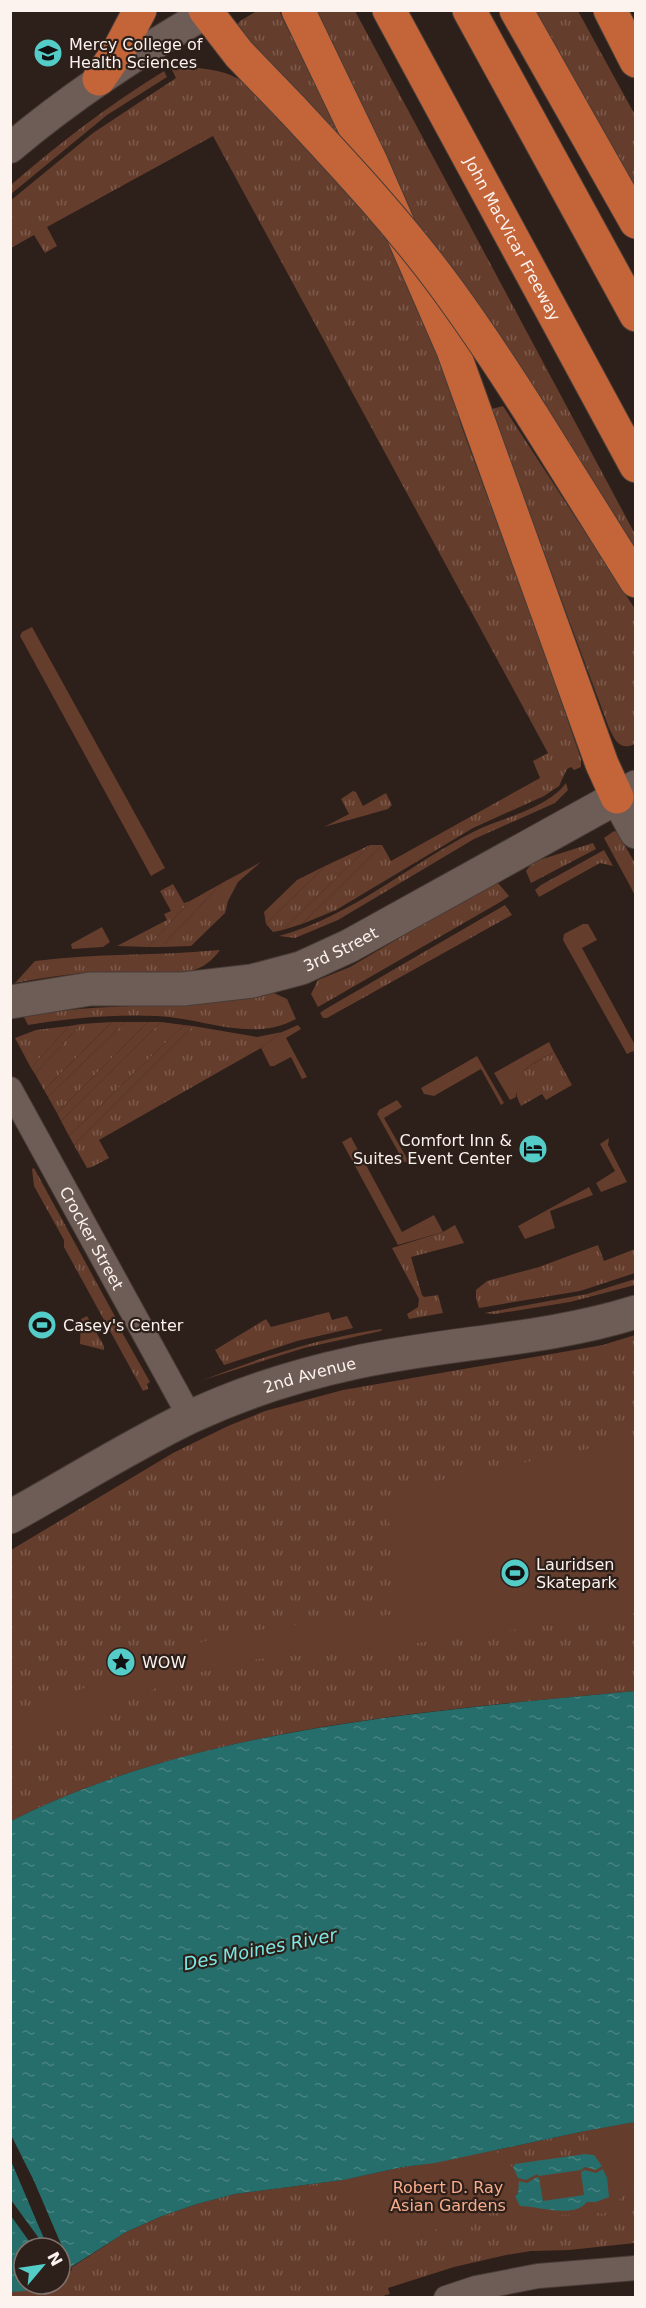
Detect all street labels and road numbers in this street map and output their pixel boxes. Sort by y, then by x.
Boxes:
street label: John MacVicar Freeway [460,152,565,324]
street label: 3rd Street [300,923,381,975]
street label: Crocker Street [56,1183,128,1293]
street label: 2nd Avenue [261,1353,358,1397]

